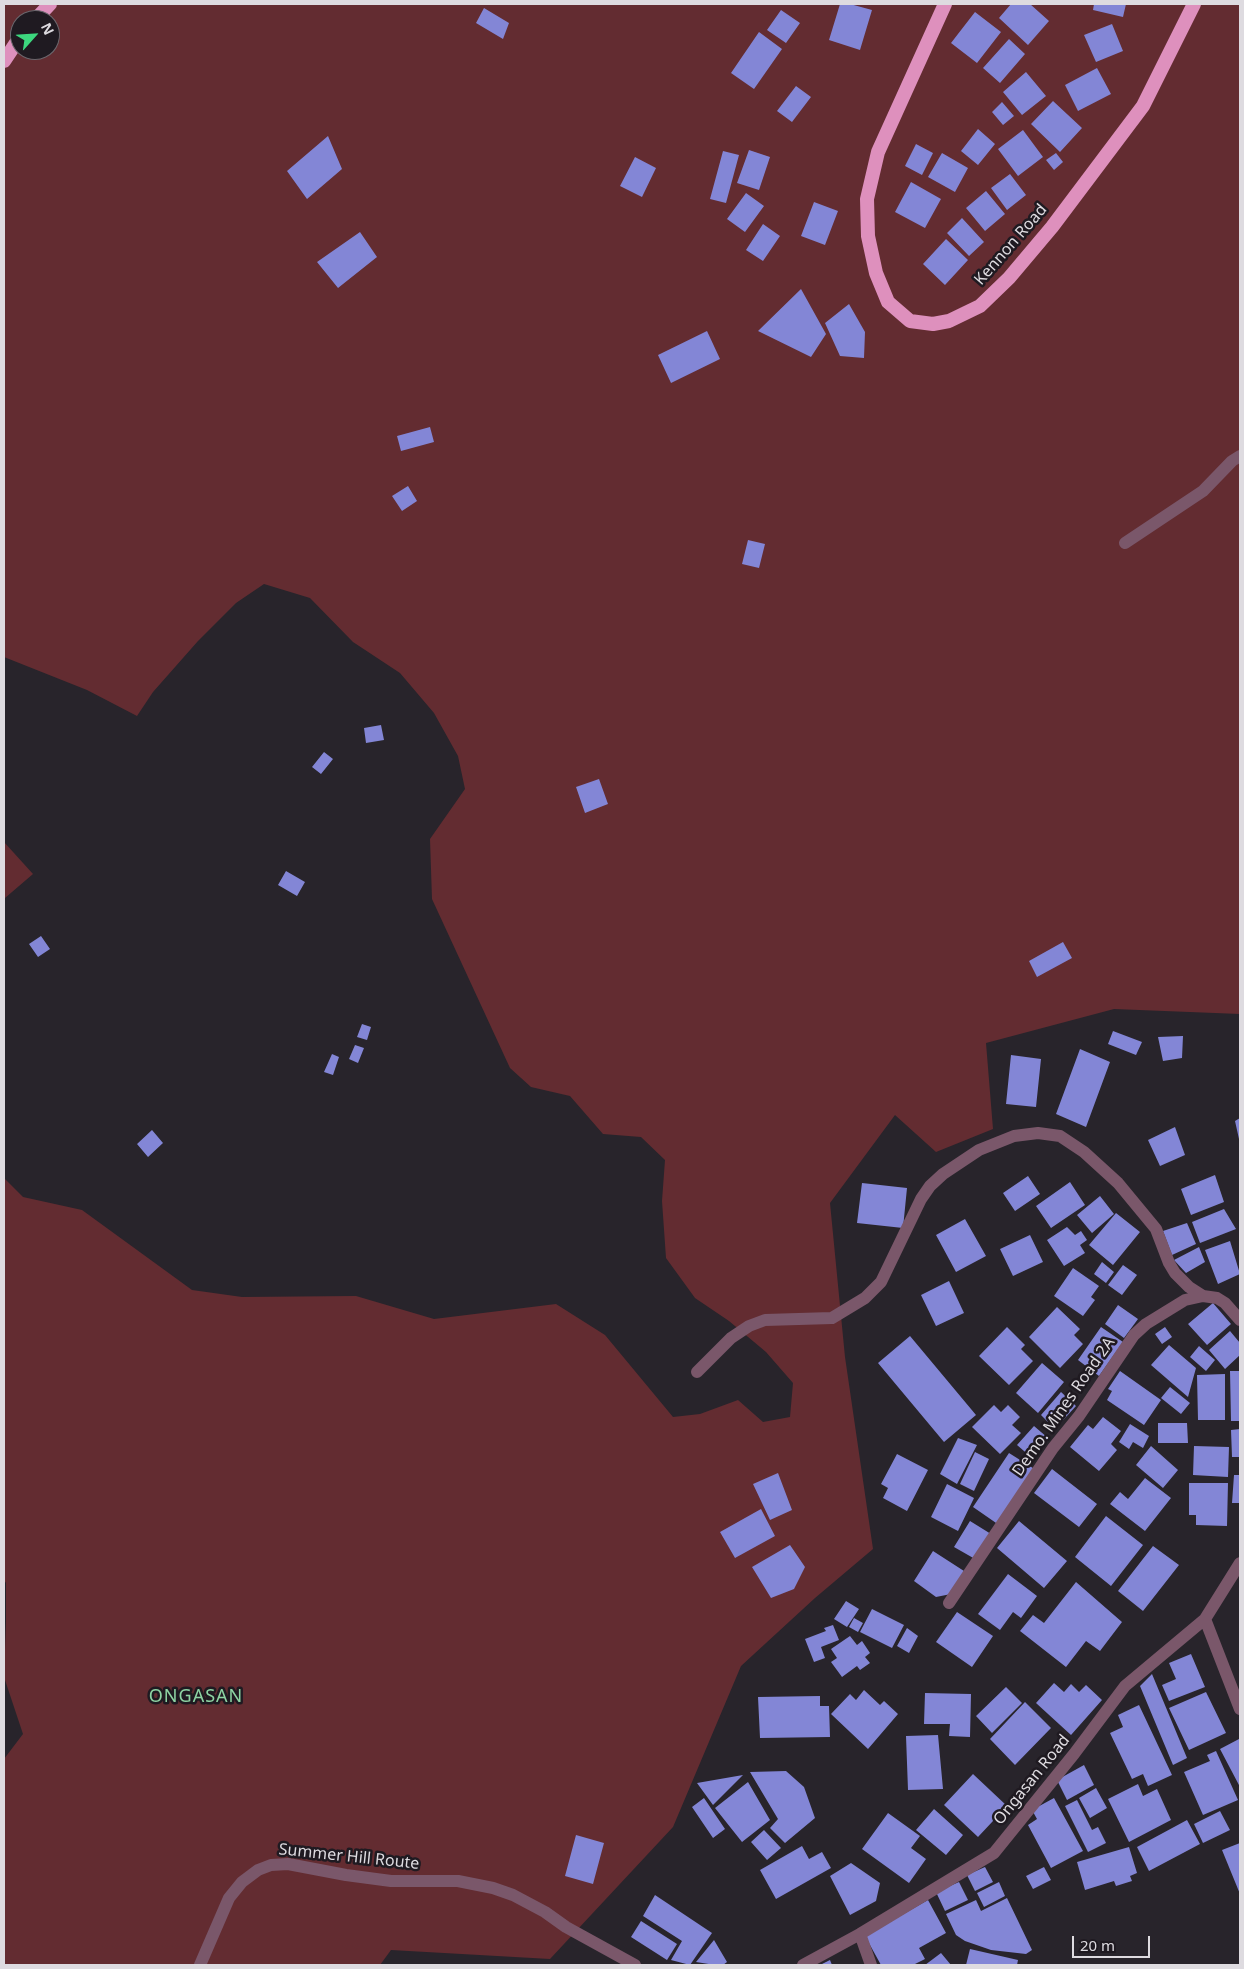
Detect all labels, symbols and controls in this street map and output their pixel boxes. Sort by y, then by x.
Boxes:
north arrow [10,10,60,60]
text: N [37,19,59,38]
street label: Kennon Road [971,201,1051,289]
street label: Demo. Mines Road 2A [1009,1334,1119,1480]
district label: ONGASAN [148,1686,244,1708]
street label: Ongasan Road [990,1731,1074,1829]
street label: Summer Hill Route [278,1840,420,1874]
scale bar [1074,1926,1152,1958]
text: 20 m [1080,1935,1115,1955]

